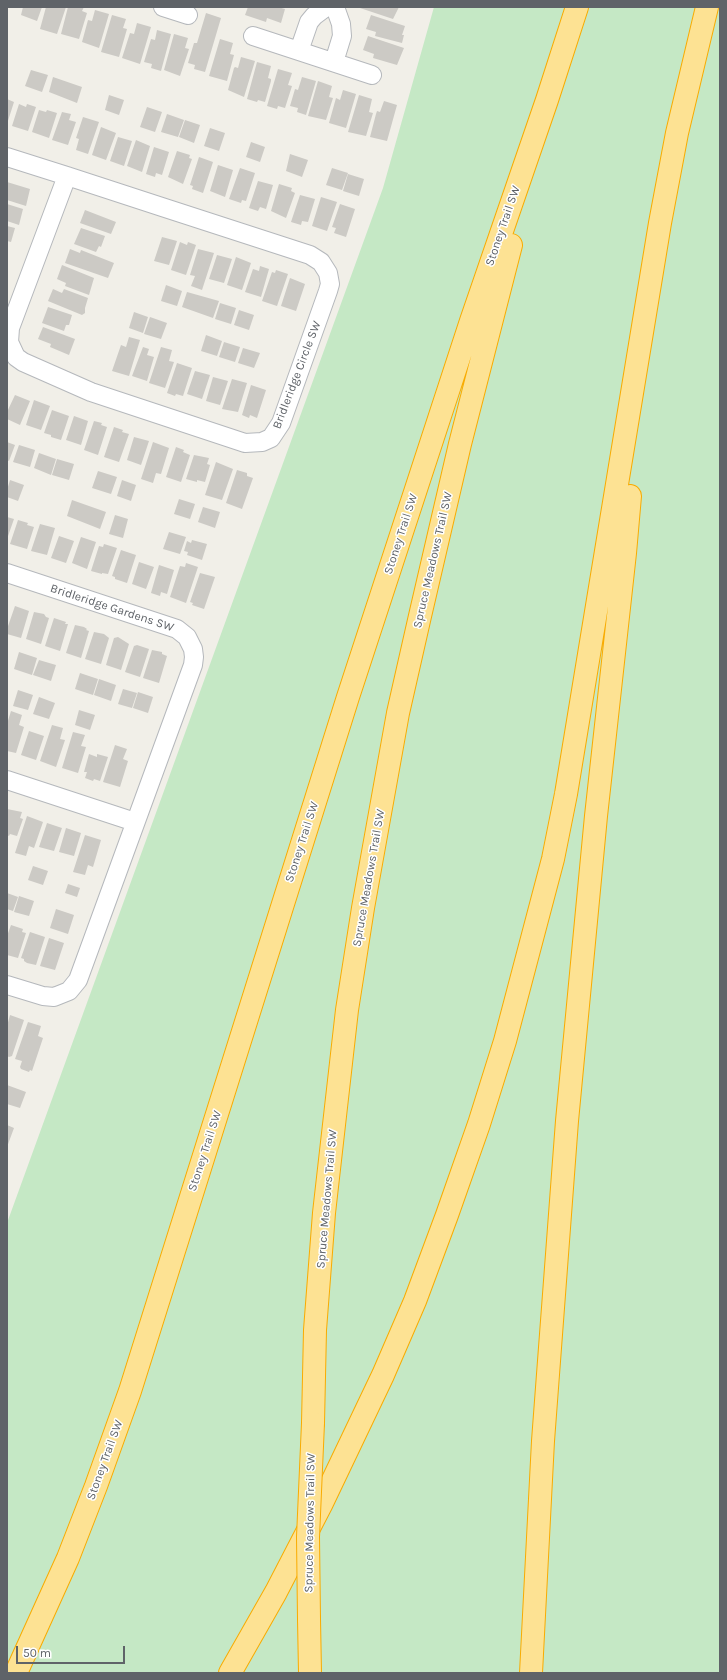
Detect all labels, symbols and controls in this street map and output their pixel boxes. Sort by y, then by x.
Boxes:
street label: Stoney Trail SW [483,184,523,268]
street label: Bridleridge Circle SW [270,319,324,431]
street label: Spruce Meadows Trail SW [410,490,456,630]
street label: Stoney Trail SW [381,492,421,576]
street label: Bridleridge Gardens SW [48,581,176,635]
street label: Stoney Trail SW [282,800,322,884]
street label: Spruce Meadows Trail SW [350,808,388,948]
street label: Stoney Trail SW [185,1109,225,1193]
street label: Spruce Meadows Trail SW [314,1129,340,1269]
street label: Stoney Trail SW [84,1418,126,1502]
street label: Spruce Meadows Trail SW [302,1453,318,1593]
scale bar [18,1638,127,1664]
text: 50 m [23,1646,51,1660]

